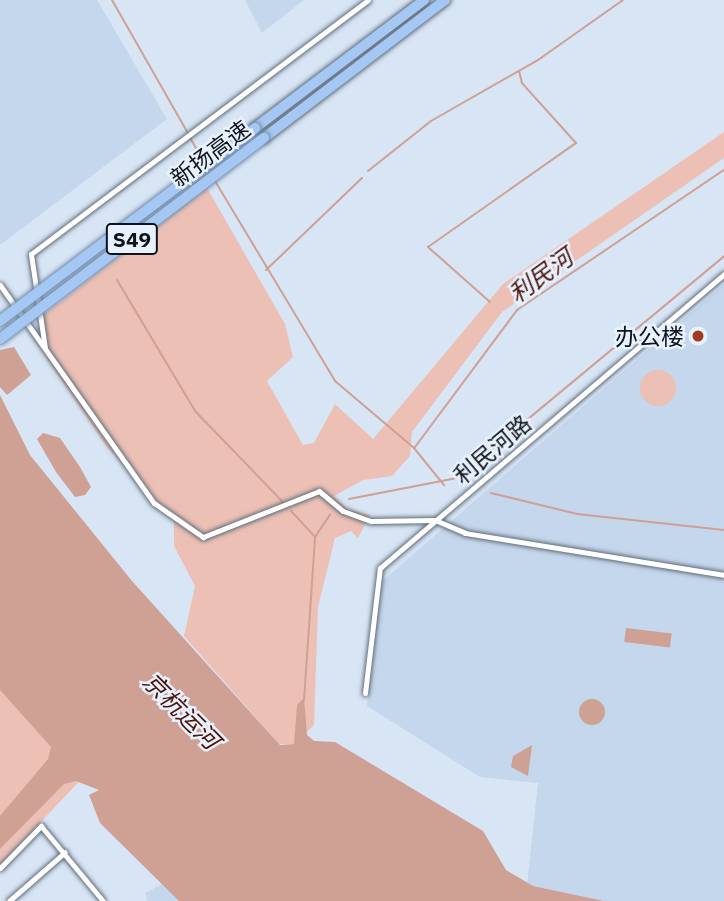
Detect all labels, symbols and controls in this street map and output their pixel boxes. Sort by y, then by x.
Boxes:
street label: 新扬高速 [165,114,255,192]
road number: S49 [106,222,158,256]
water label: 利民河 [503,243,579,309]
place label: 办公楼 [615,322,684,350]
marker: 办公楼 [690,328,706,344]
street label: 利民河路 [448,409,536,489]
water label: 京杭运河 [137,667,225,755]

